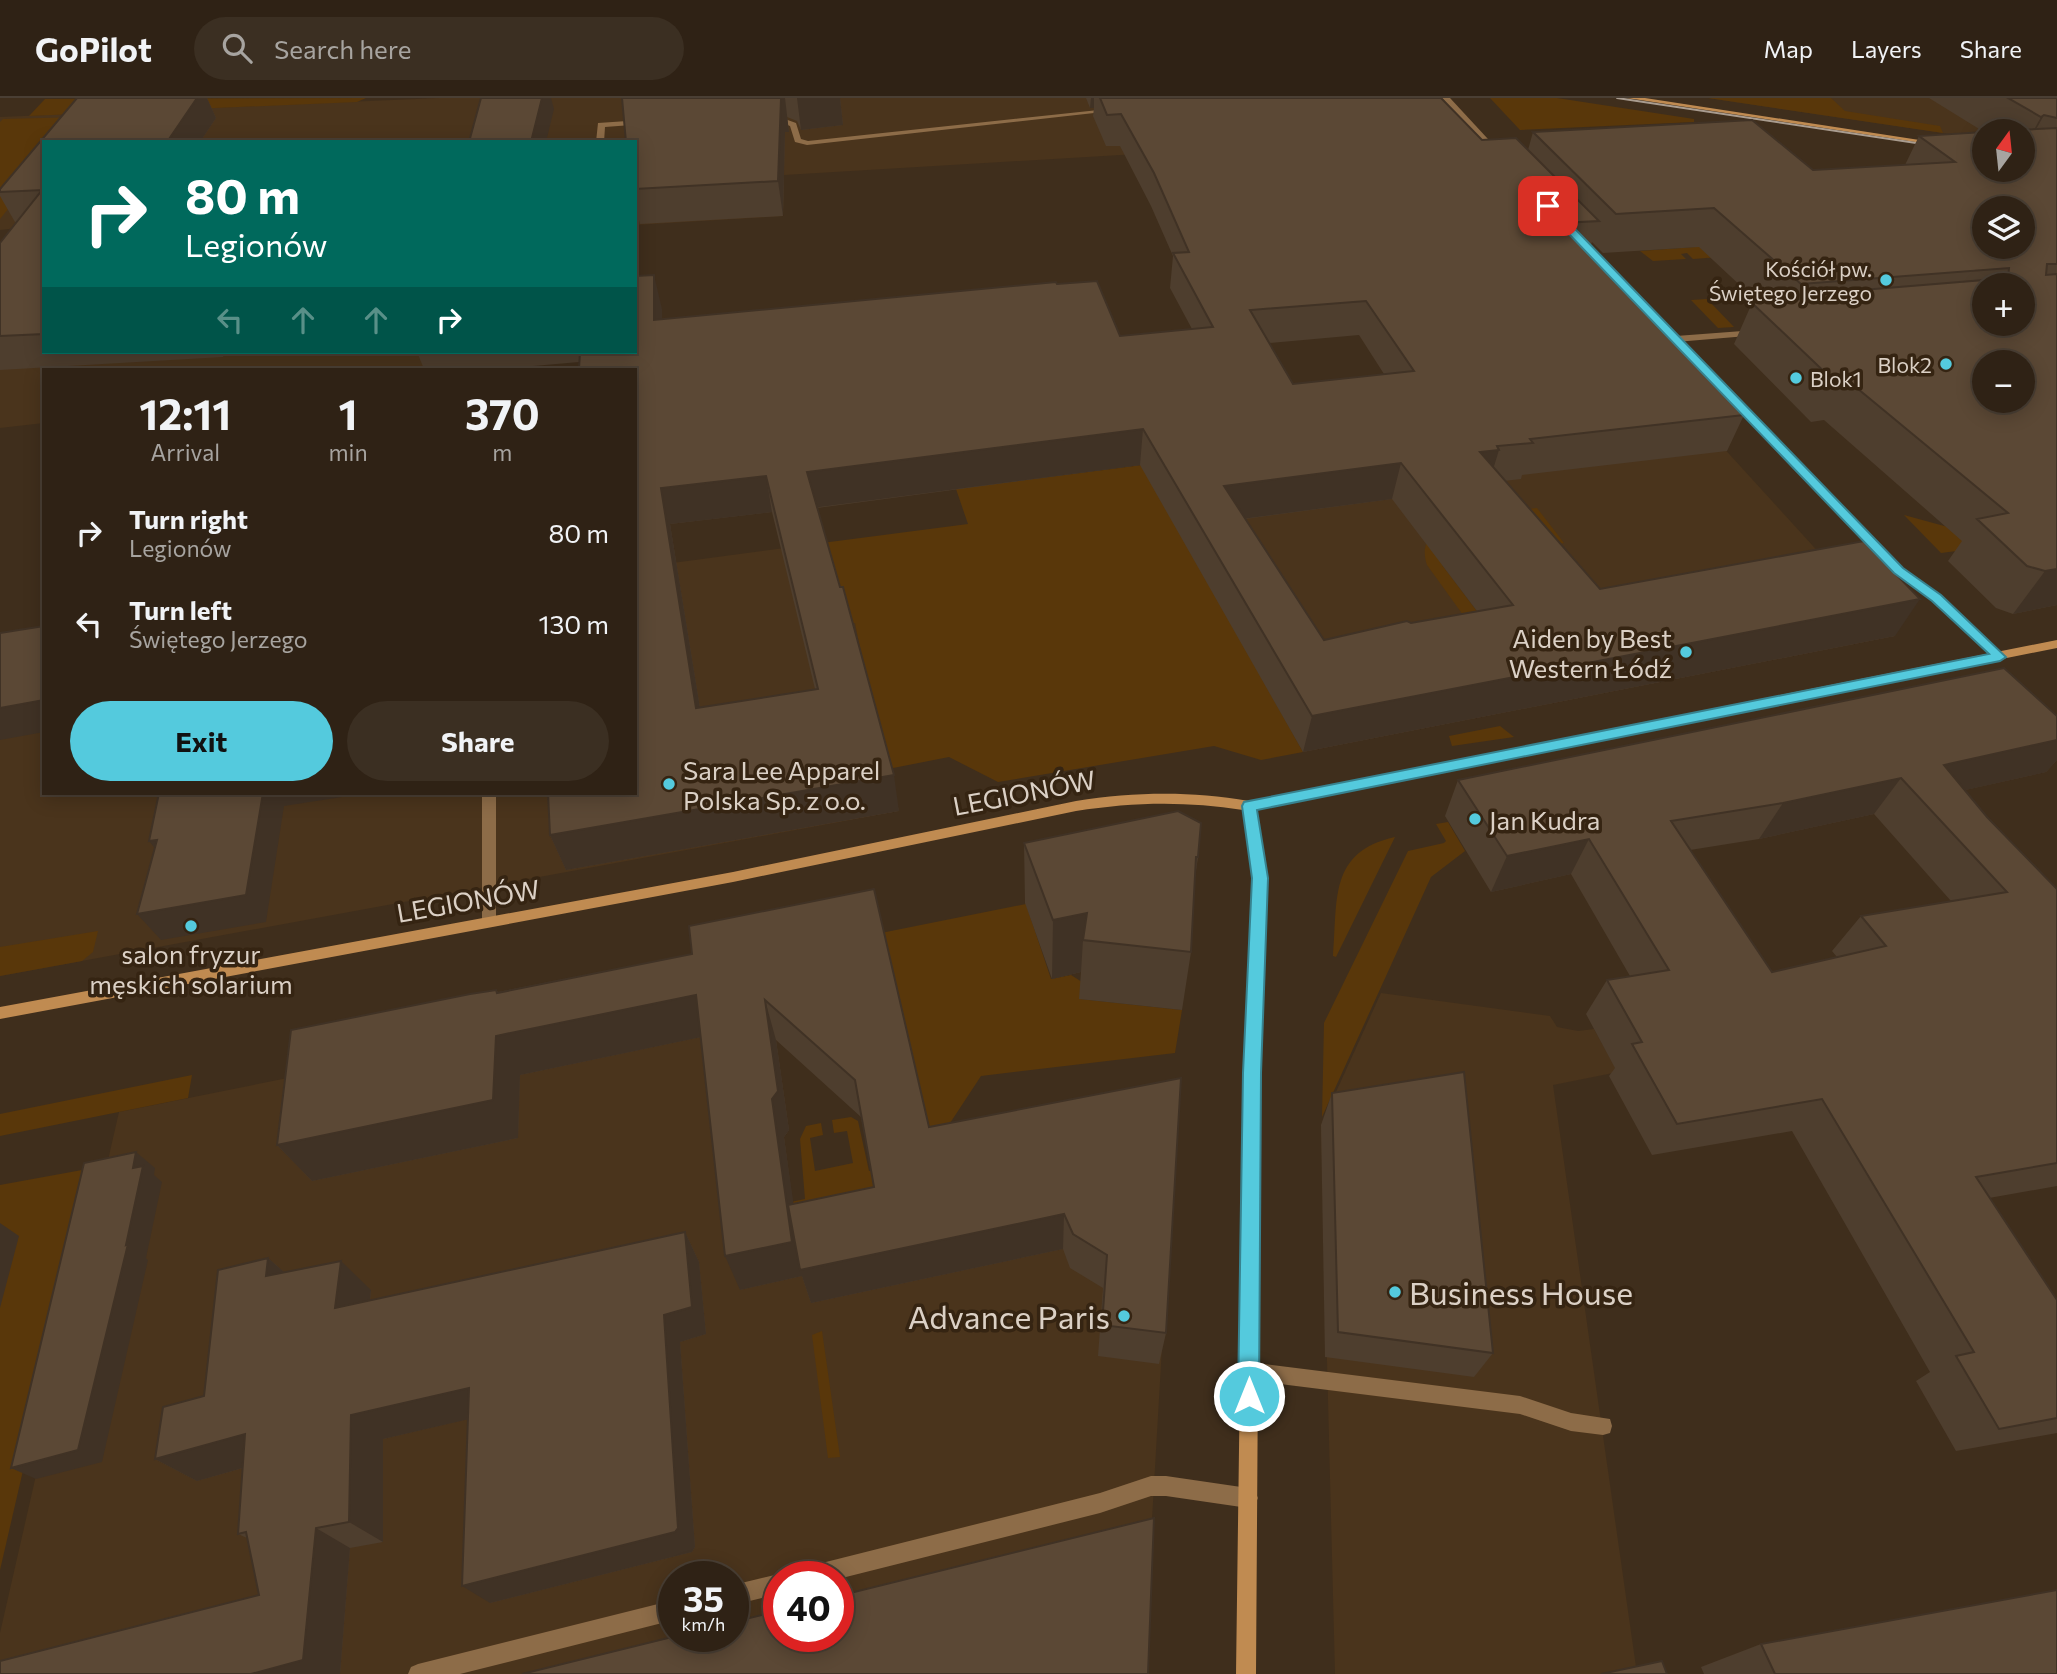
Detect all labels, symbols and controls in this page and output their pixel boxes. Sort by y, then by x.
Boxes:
search box [194,17,684,80]
text: GoPilot [35,28,152,69]
icon: search [218,29,256,67]
text: Search here [274,33,411,64]
text: Map [1764,34,1813,63]
text: Layers [1851,34,1922,63]
text: Share [1960,34,2022,63]
north arrow [1972,119,2035,182]
map controls [1972,119,2035,413]
text: 80 m [185,164,300,224]
icon: right [70,168,161,259]
pin [1518,176,1578,236]
icon: arrive [1529,187,1567,225]
button: layers [1972,196,2035,259]
text: Legionów [185,224,327,264]
place label: Kościół pw. Świętego Jerzego [1709,256,1872,305]
marker: Kościół pw. Świętego Jerzego [1878,272,1894,288]
button: + [1972,273,2035,336]
icon: left [211,301,249,339]
icon: ahead [284,301,322,339]
icon: ahead [357,301,395,339]
icon: right [430,301,468,339]
button: − [1972,350,2035,413]
place label: Blok2 [1878,352,1932,377]
marker: Blok2 [1938,356,1954,372]
place label: Blok1 [1810,366,1862,391]
marker: Blok1 [1788,370,1804,386]
text: 12:11 [139,387,231,439]
text: 1 [339,387,358,439]
text: 370 [465,387,540,439]
text: Arrival [150,438,220,466]
text: min [329,438,368,466]
text: m [492,438,512,466]
text: Turn right [129,503,248,534]
icon: right [70,514,108,552]
text: 80 m [549,517,609,548]
text: Legionów [129,534,231,562]
text: Turn left [129,594,232,625]
icon: left [70,605,108,643]
text: 130 m [538,608,609,639]
place label: Aiden by Best Western Łódź [1509,622,1672,683]
text: Świętego Jerzego [129,625,308,653]
marker: Aiden by Best Western Łódź [1678,644,1694,660]
button: Exit [70,701,333,781]
button: Share [347,701,609,781]
place label: Sara Lee Apparel Polska Sp. z o.o. [683,754,880,815]
street label: LEGIONÓW [950,763,1098,821]
marker: Sara Lee Apparel Polska Sp. z o.o. [661,776,677,792]
place label: Jan Kudra [1489,804,1600,835]
marker: Jan Kudra [1467,811,1483,827]
street label: LEGIONÓW [394,872,542,928]
marker: salon fryzur męskich solarium [183,918,199,934]
place label: salon fryzur męskich solarium [89,938,293,999]
place label: Business House [1409,1272,1633,1312]
marker: Business House [1387,1284,1403,1300]
place label: Advance Paris [908,1296,1110,1336]
marker: Advance Paris [1116,1308,1132,1324]
position arrow [1212,1359,1286,1433]
speed limit sign: 40 [763,1561,854,1652]
text: 35 [683,1576,724,1619]
text: km/h [682,1613,725,1635]

